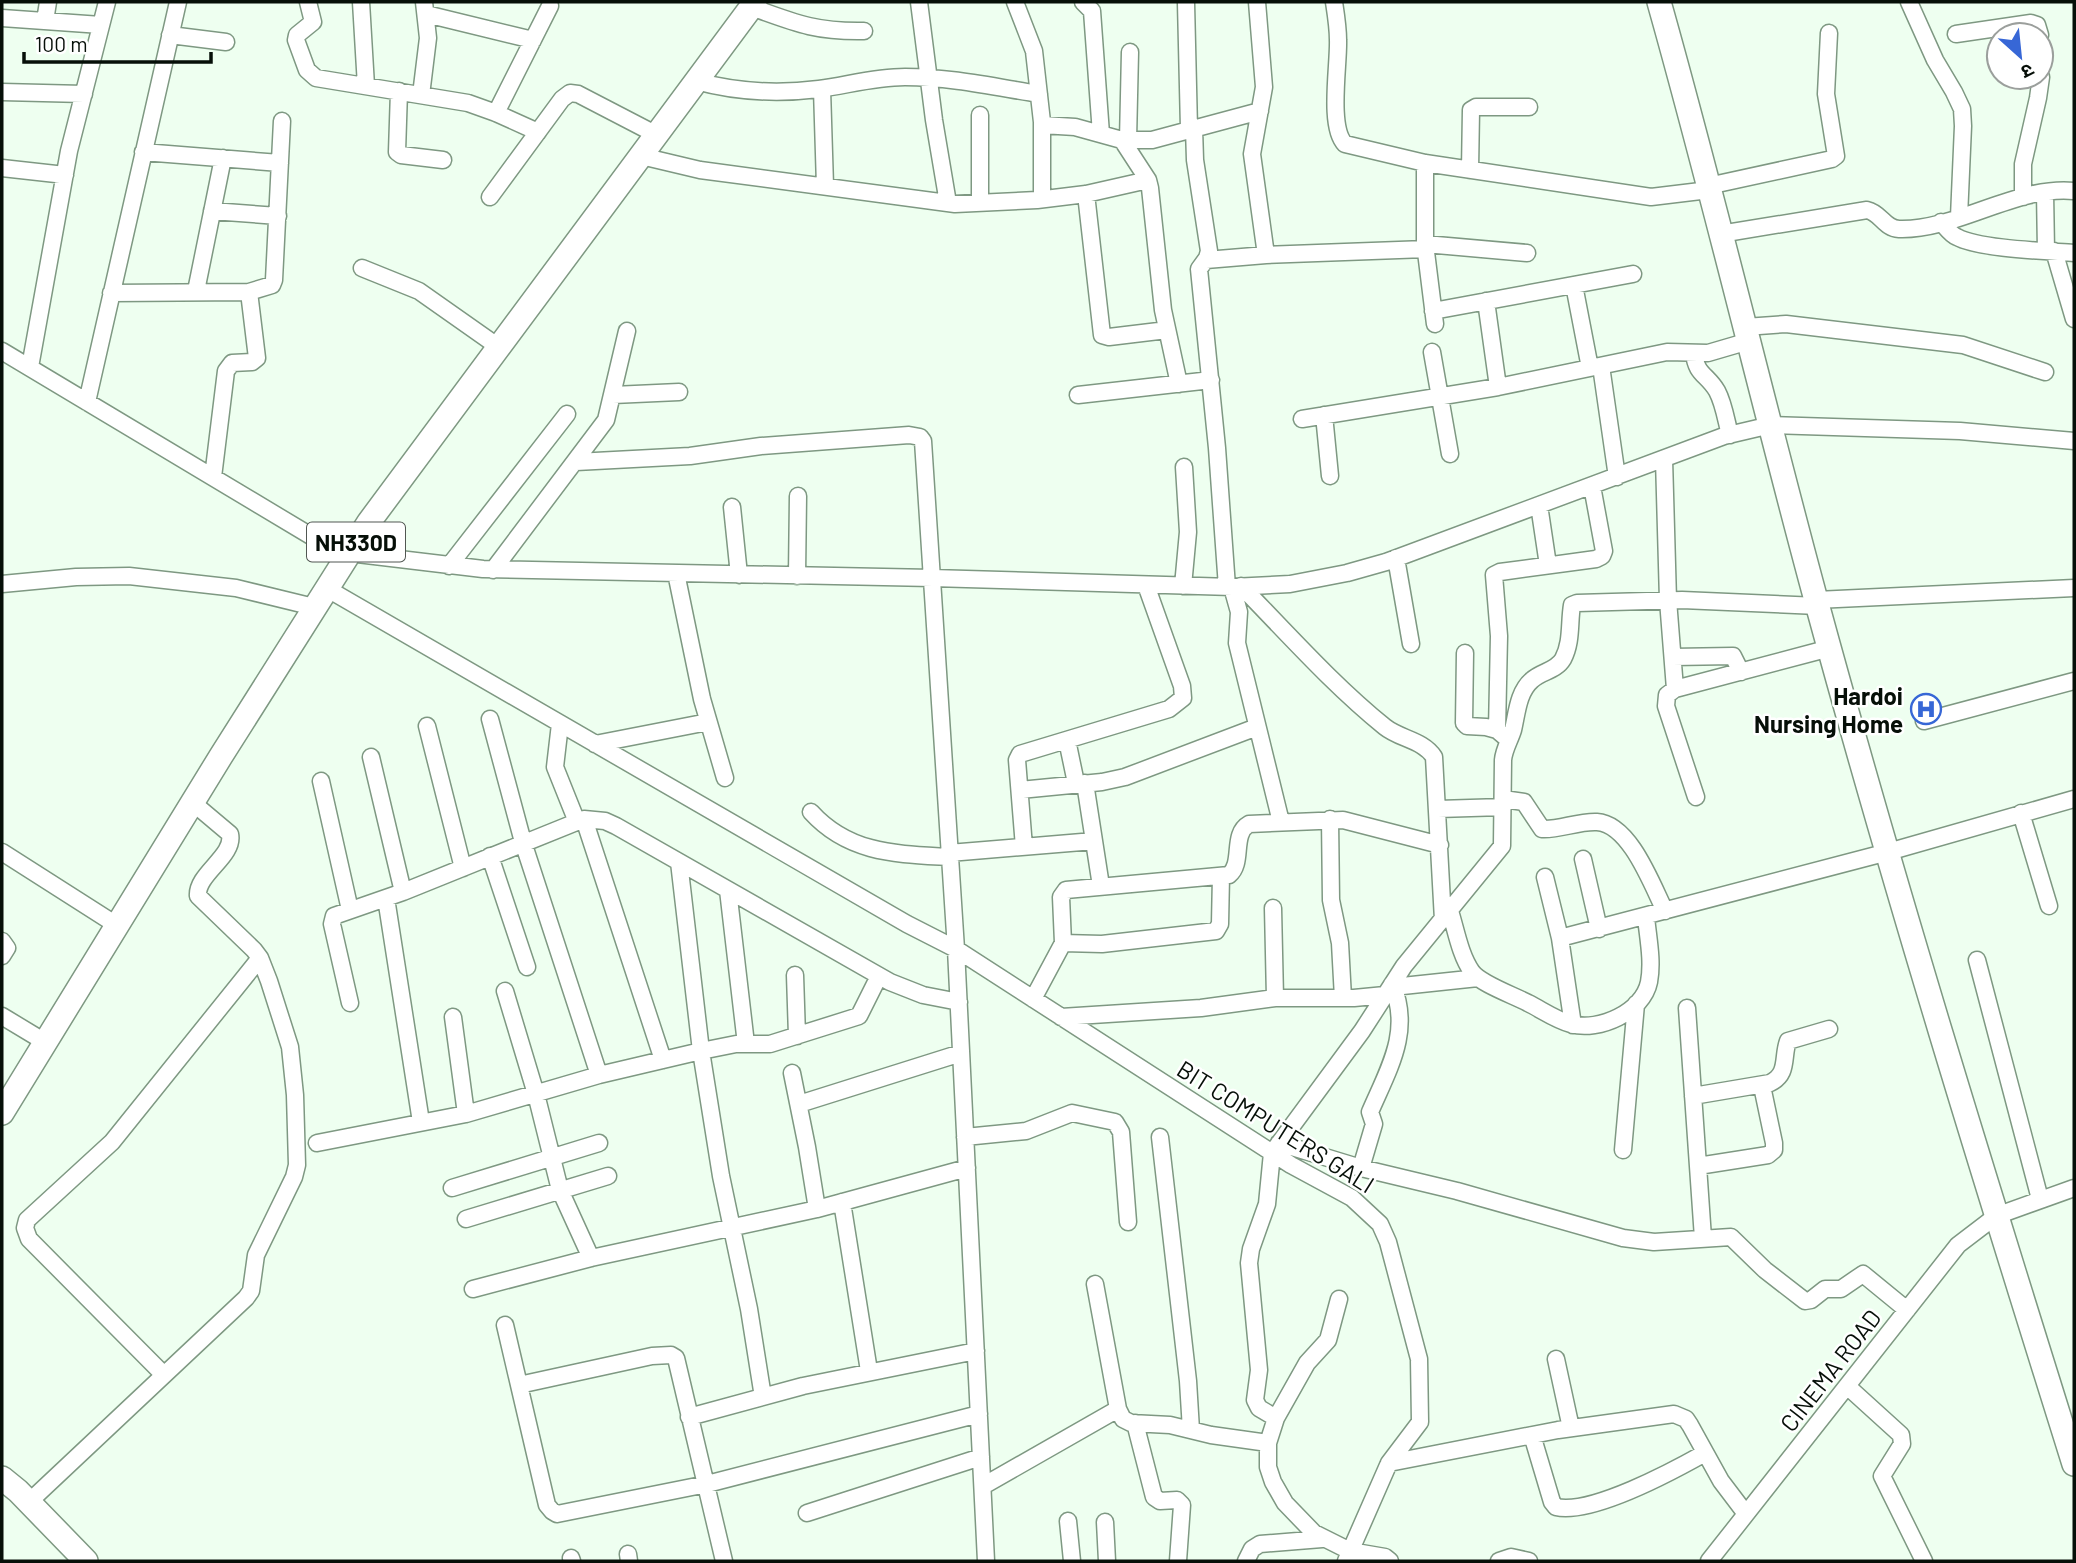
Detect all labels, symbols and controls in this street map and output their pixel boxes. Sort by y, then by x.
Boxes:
scale bar [24,21,212,65]
north arrow [1985,21,2055,91]
text: 100 m [35,31,88,56]
text: उ [2017,59,2038,85]
road number: NH330D [307,522,405,562]
place label: Hardoi Nursing Home [1754,681,1903,738]
hospital icon: Hardoi Nursing Home [1909,692,1943,726]
street label: BIT COMPUTERS GALI [1172,1054,1380,1198]
street label: CINEMA ROAD [1773,1303,1887,1437]

